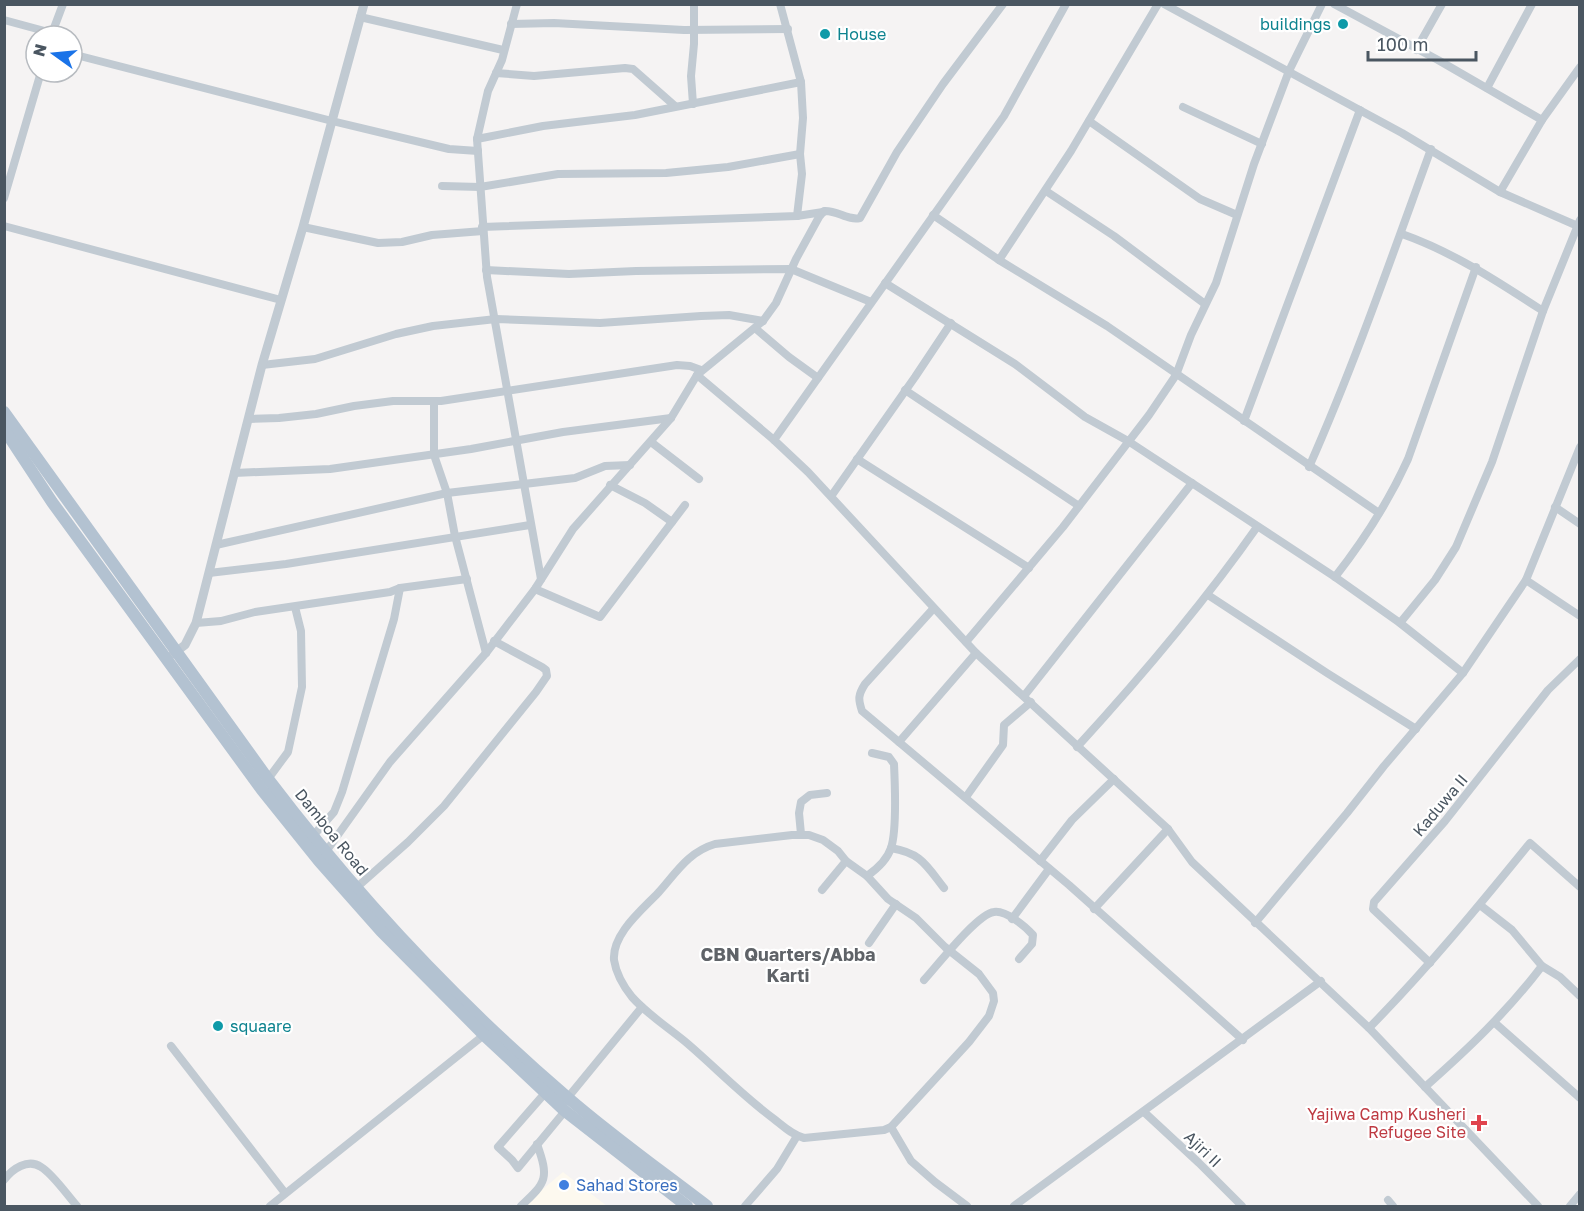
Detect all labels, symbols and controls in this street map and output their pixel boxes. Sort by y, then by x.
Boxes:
place label: buildings [1260,14,1331,34]
marker: buildings [1336,17,1350,31]
north arrow [24,24,84,84]
place label: House [837,24,886,44]
scale bar [1368,24,1476,62]
marker: House [818,27,832,41]
text: 100 m [1377,33,1428,55]
text: N [28,42,51,59]
street label: Kaduwa II [1408,770,1472,840]
street label: Damboa Road [291,784,373,880]
district label: CBN Quarters/Abba Karti [701,943,875,986]
place label: squaare [230,1016,291,1036]
marker: squaare [211,1019,225,1033]
place label: Yajiwa Camp Kusheri Refugee Site [1307,1104,1466,1142]
marker: Yajiwa Camp Kusheri Refugee Site [1470,1114,1488,1132]
street label: Ajiri II [1180,1127,1226,1171]
place label: Sahad Stores [576,1175,678,1195]
marker: Sahad Stores [557,1178,571,1192]

